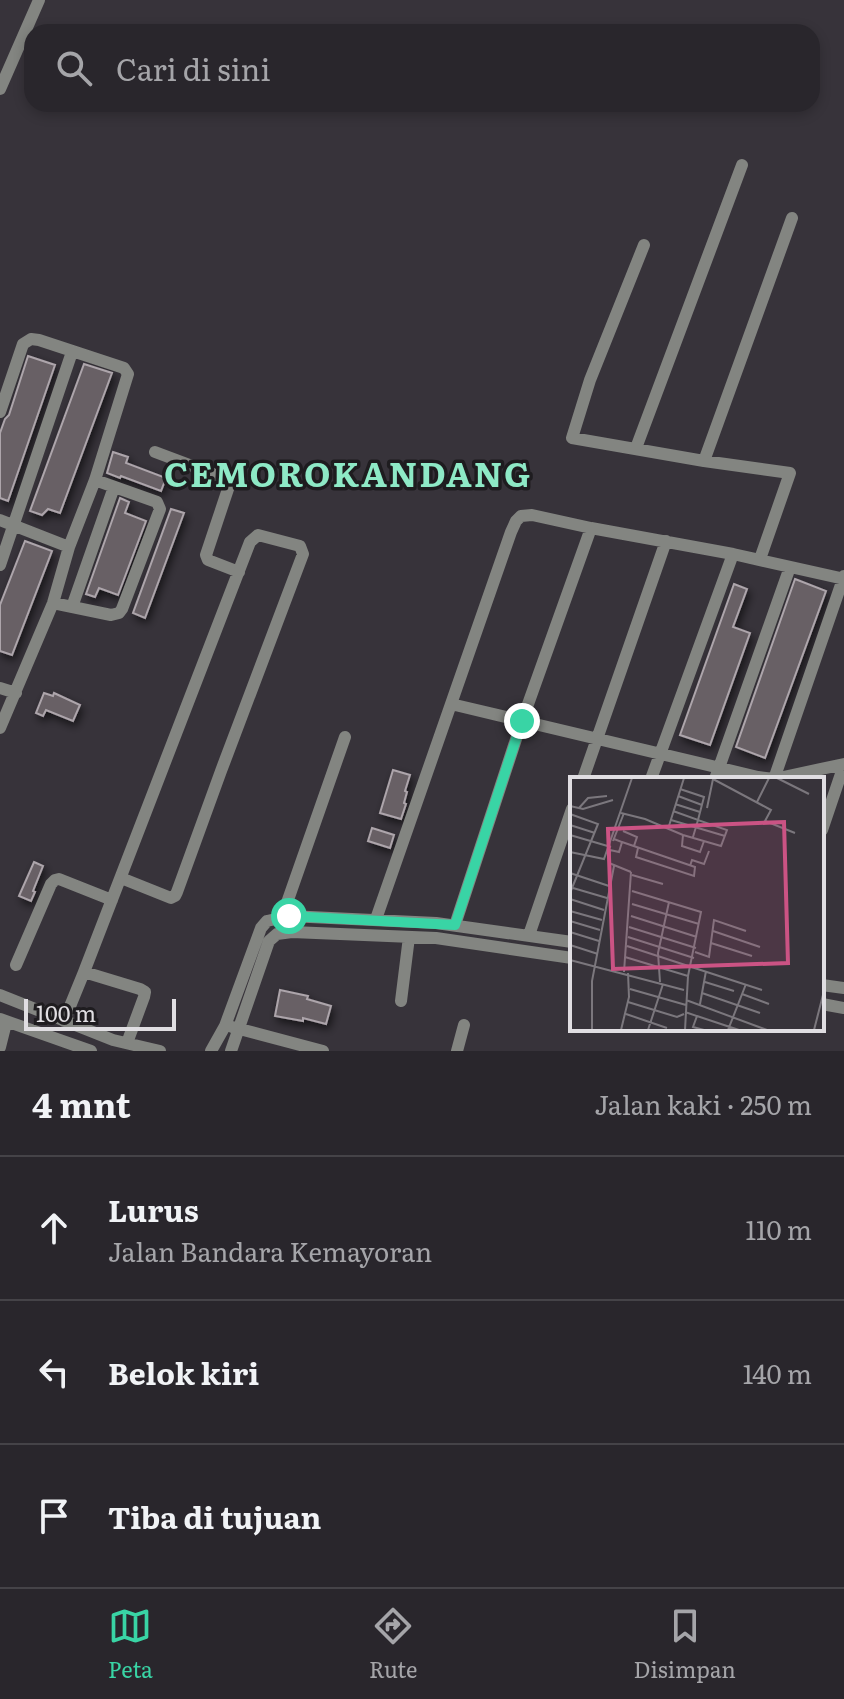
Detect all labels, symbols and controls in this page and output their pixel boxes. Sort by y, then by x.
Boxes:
search box [24,24,820,112]
icon: search [52,46,96,90]
text: Cari di sini [116,46,270,90]
district label: CEMOROKANDANG [164,447,532,497]
route end [504,703,540,739]
inset map [570,777,824,1031]
route start [271,898,307,934]
scale bar [24,995,176,1031]
text: 100 m [36,996,96,1029]
text: 4 mnt [32,1078,131,1128]
text: Jalan kaki · 250 m [594,1084,812,1123]
text: Lurus [108,1187,199,1231]
icon: ahead [32,1206,76,1250]
text: 110 m [745,1209,812,1248]
text: Jalan Bandara Kemayoran [108,1231,432,1270]
icon: left [32,1350,76,1394]
text: Belok kiri [108,1350,259,1394]
text: 140 m [743,1353,812,1392]
icon: arrive [32,1494,76,1538]
text: Tiba di tujuan [108,1494,321,1538]
tab: Peta [108,1604,153,1685]
tab: Rute [369,1604,417,1685]
tab: Disimpan [634,1604,736,1685]

